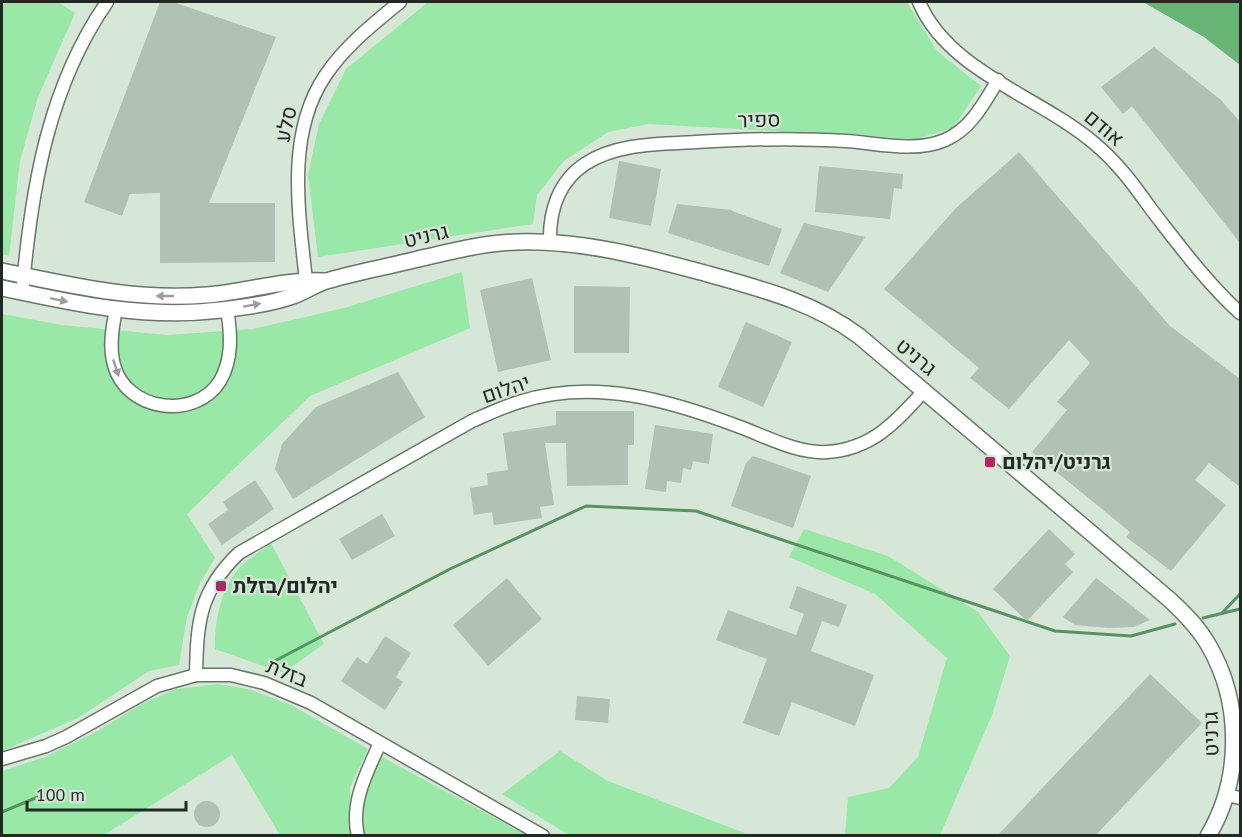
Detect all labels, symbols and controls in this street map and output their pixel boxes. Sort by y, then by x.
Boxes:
street label: סלע [268,103,303,145]
street label: אודם [1079,103,1130,152]
street label: ספיר [737,106,781,133]
street label: גרניט [401,217,451,254]
one-way arrow [156,292,175,301]
one-way arrow [49,296,68,305]
one-way arrow [243,300,262,309]
street label: גרניט [890,332,942,382]
one-way arrow [111,359,121,377]
street label: יהלום [478,368,533,409]
place label: גרניט/יהלום [1002,448,1111,475]
marker: גרניט/יהלום [983,455,997,469]
place label: יהלום/בזלת [233,572,338,599]
marker: יהלום/בזלת [214,579,228,593]
street label: בזלת [262,652,312,693]
street label: גרניט [1197,711,1224,757]
scale bar [27,774,186,812]
text: 100 m [36,783,85,806]

